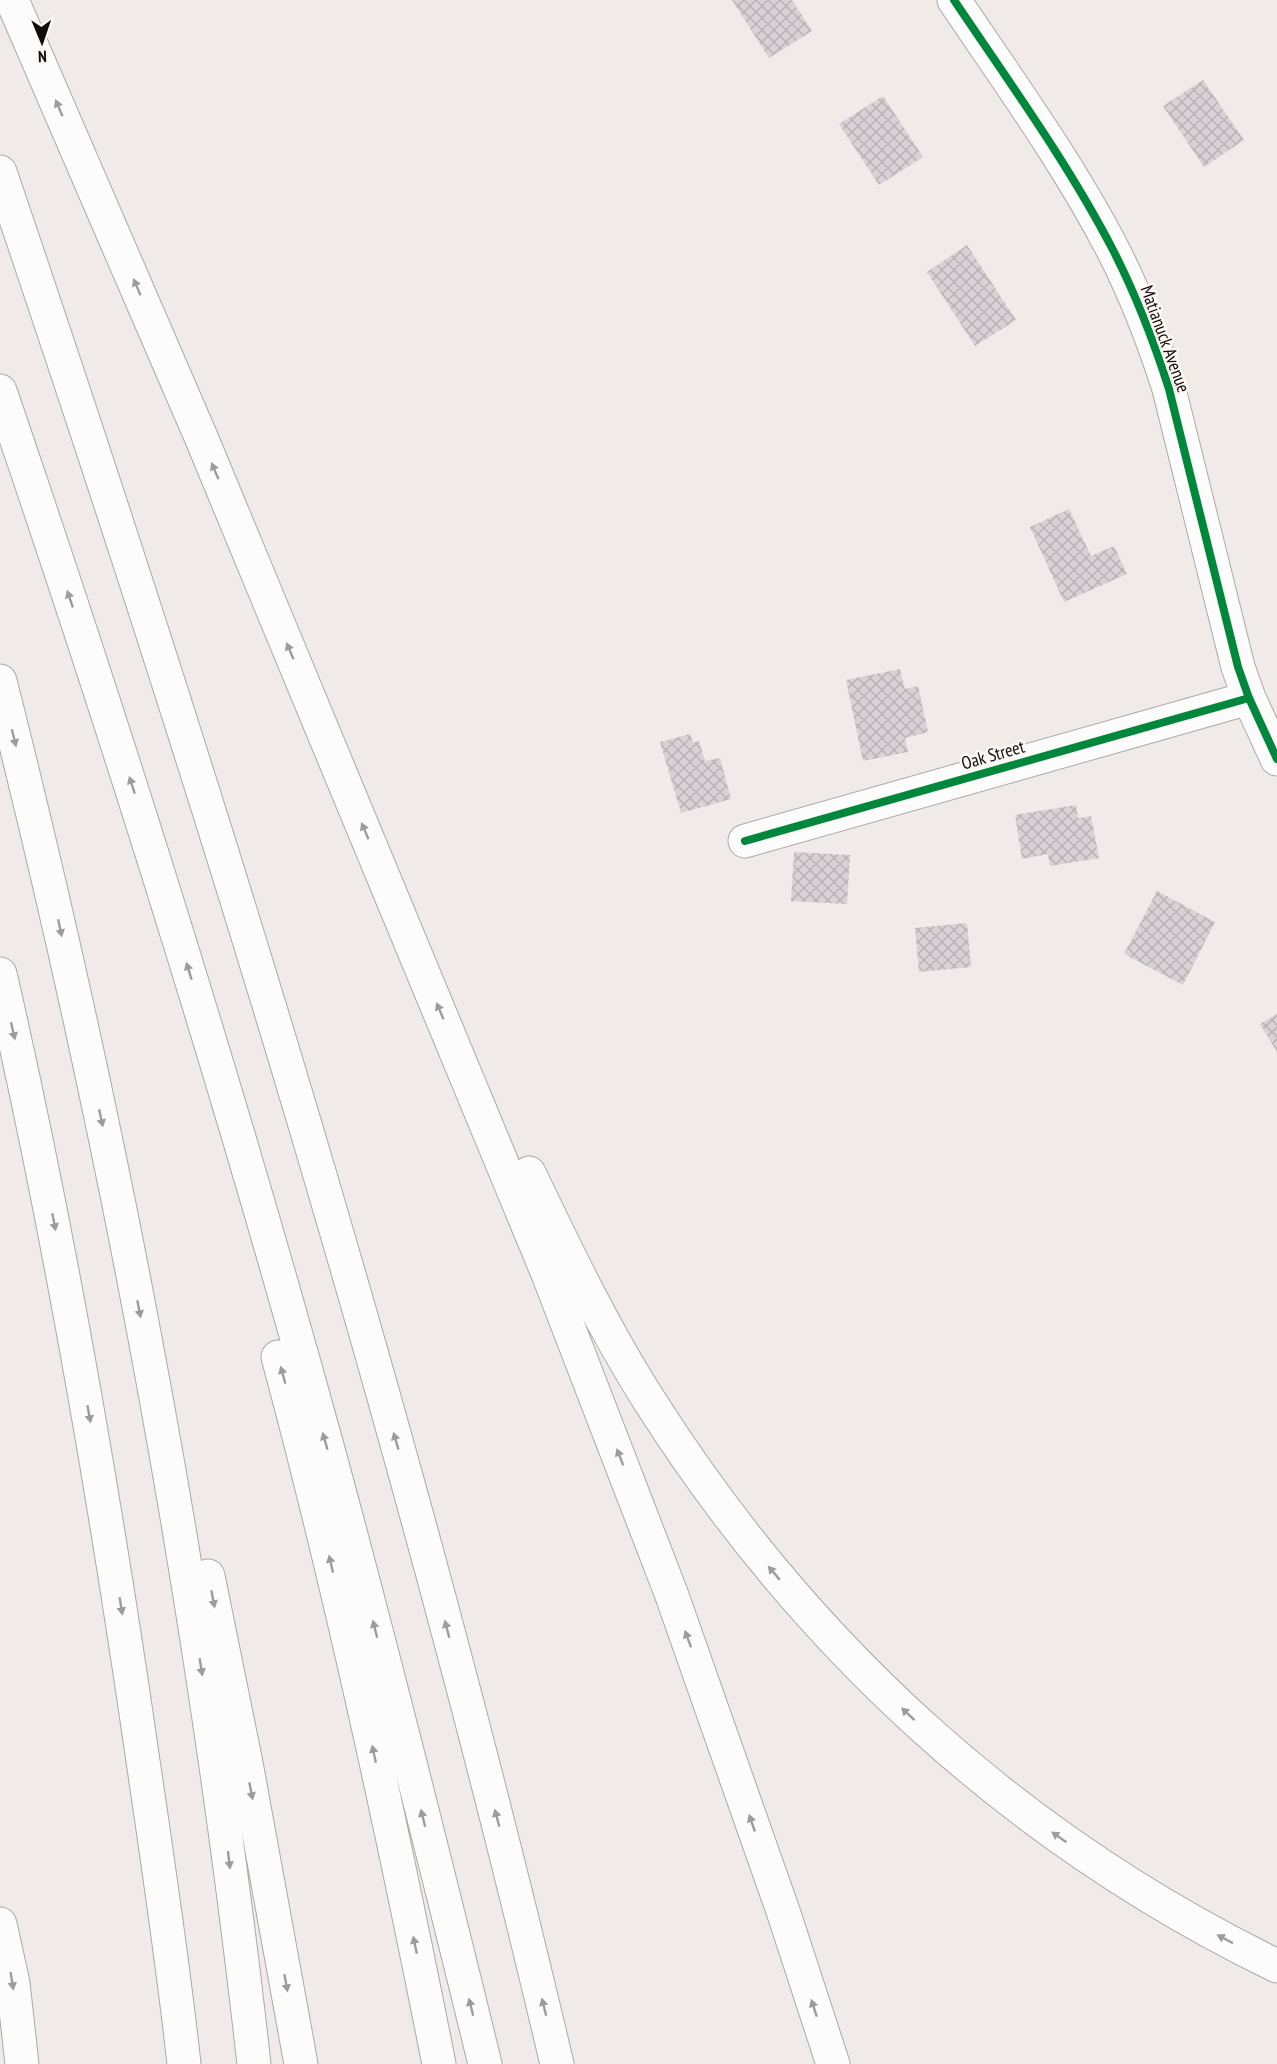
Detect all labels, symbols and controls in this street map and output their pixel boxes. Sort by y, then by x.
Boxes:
north arrow [12,12,72,72]
text: N [38,47,47,67]
one-way arrow [54,99,63,117]
one-way arrow [132,278,141,296]
street label: Matianuck Avenue [1135,282,1195,396]
one-way arrow [210,462,219,480]
one-way arrow [65,590,75,608]
one-way arrow [285,642,294,660]
one-way arrow [10,729,20,747]
street label: Oak Street [959,735,1027,774]
one-way arrow [126,776,136,794]
one-way arrow [360,822,369,840]
one-way arrow [55,918,65,937]
one-way arrow [183,962,193,980]
one-way arrow [435,1002,444,1020]
one-way arrow [9,1022,18,1041]
one-way arrow [97,1109,106,1128]
one-way arrow [50,1213,59,1232]
one-way arrow [135,1300,144,1319]
one-way arrow [278,1366,288,1384]
one-way arrow [85,1404,94,1423]
one-way arrow [320,1431,330,1450]
one-way arrow [390,1432,400,1450]
one-way arrow [615,1448,624,1466]
one-way arrow [325,1555,335,1573]
one-way arrow [768,1566,781,1581]
one-way arrow [209,1590,218,1609]
one-way arrow [116,1597,125,1616]
one-way arrow [369,1620,379,1638]
one-way arrow [442,1620,451,1638]
one-way arrow [682,1630,692,1648]
one-way arrow [197,1657,206,1676]
one-way arrow [901,1707,916,1721]
one-way arrow [369,1745,379,1763]
one-way arrow [247,1781,256,1800]
one-way arrow [418,1809,427,1827]
one-way arrow [491,1809,501,1827]
one-way arrow [747,1814,757,1832]
one-way arrow [1051,1832,1067,1843]
one-way arrow [225,1850,234,1869]
one-way arrow [1216,1934,1233,1944]
one-way arrow [410,1935,419,1954]
one-way arrow [8,1972,17,1991]
one-way arrow [282,1973,291,1992]
one-way arrow [465,1998,475,2016]
one-way arrow [538,1998,548,2016]
one-way arrow [809,1999,819,2017]

